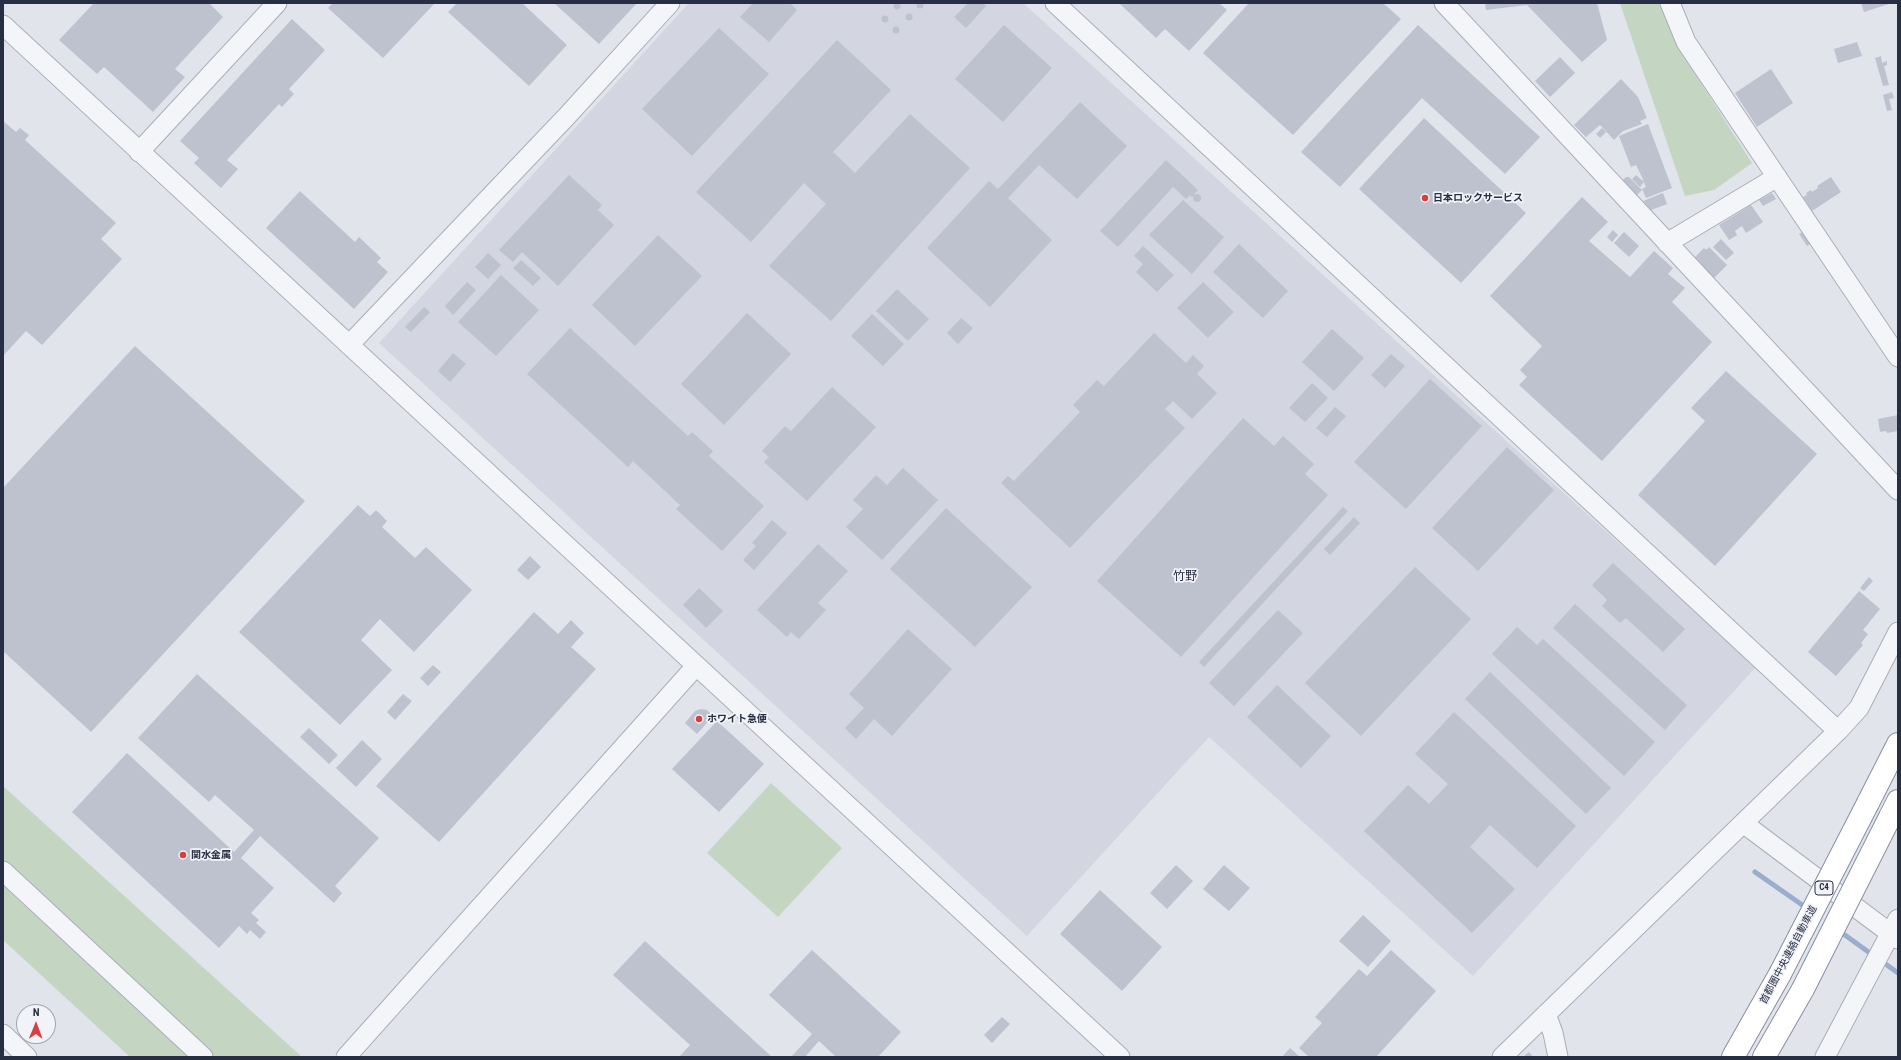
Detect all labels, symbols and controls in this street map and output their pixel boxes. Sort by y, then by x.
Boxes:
place label: 日本ロックサービス [1433,192,1523,204]
marker: 日本ロックサービス [1420,193,1430,203]
district label: 竹野 [1173,570,1197,584]
place label: ホワイト急便 [707,713,767,725]
marker: ホワイト急便 [694,714,704,724]
place label: 関水金属 [191,849,231,861]
marker: 関水金属 [178,850,188,860]
road number: C4 [1815,881,1833,895]
street label: 首都圏中央連絡自動車道 [1758,904,1820,1006]
north arrow [16,1004,56,1044]
text: N [33,1006,40,1019]

